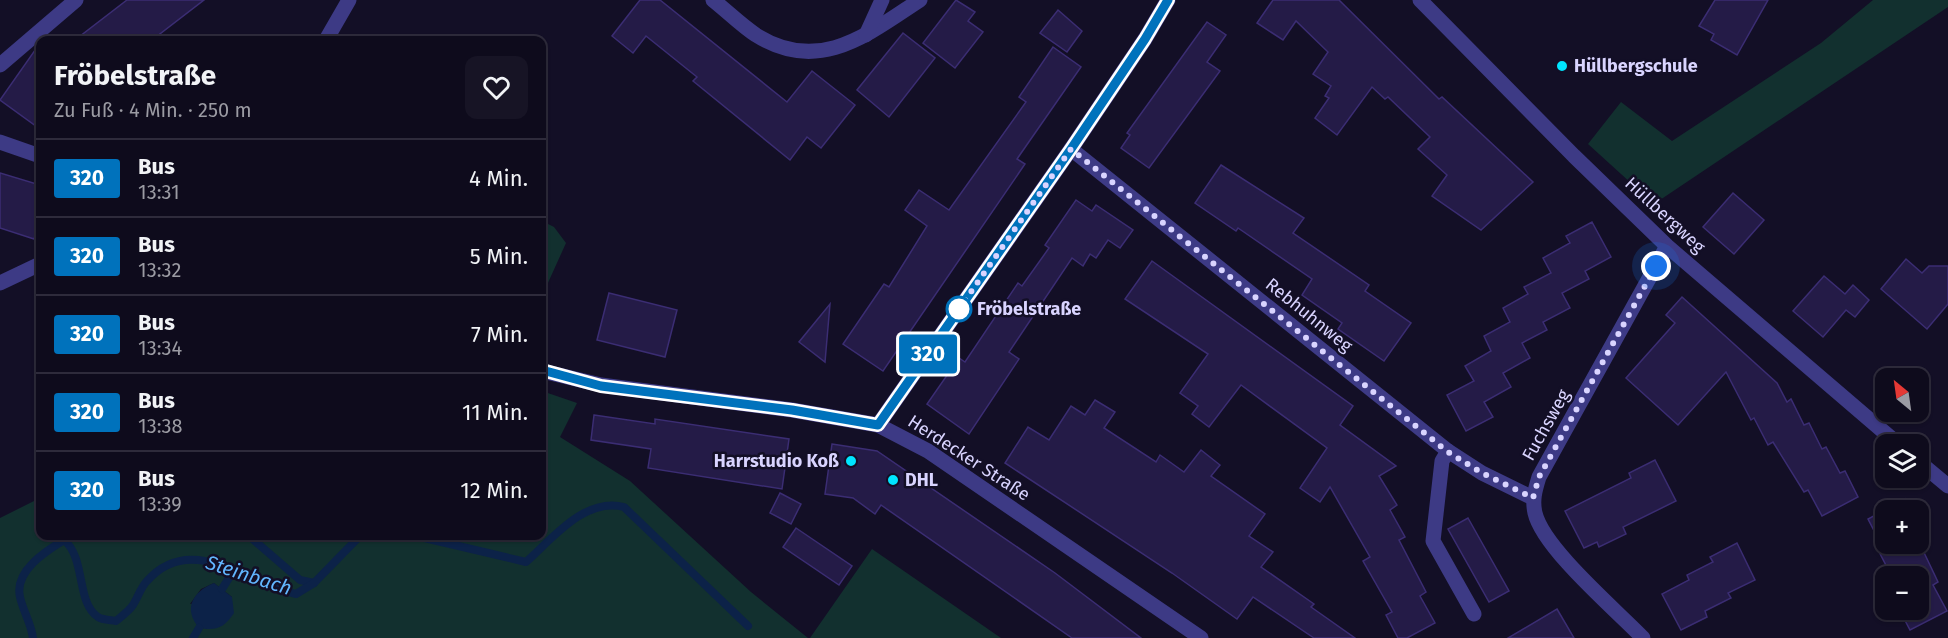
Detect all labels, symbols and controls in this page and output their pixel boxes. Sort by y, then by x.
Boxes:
place label: Hüllbergschule [1574,55,1698,77]
button: heart [465,56,528,119]
text: Fröbelstraße [54,59,216,92]
marker: Hüllbergschule [1555,59,1569,73]
text: Zu Fuß · 4 Min. · 250 m [54,98,252,122]
text: Bus [138,153,175,180]
text: 320 [70,165,104,191]
text: 4 Min. [469,165,528,192]
street label: Hüllbergweg [1620,172,1710,258]
text: 13:31 [138,180,180,204]
text: Bus [138,231,175,258]
text: 320 [70,243,104,269]
text: 5 Min. [470,243,528,270]
your location [1641,251,1671,281]
text: 13:32 [138,258,181,282]
street label: Rebhuhnweg [1261,273,1357,357]
marker: Fröbelstraße [946,296,972,322]
place label: Fröbelstraße [977,298,1081,320]
text: Bus [138,309,175,336]
text: 320 [70,321,104,347]
text: 7 Min. [471,321,528,348]
line badge: 320 [894,334,962,374]
text: 13:34 [138,336,182,360]
text: 320 [911,341,945,367]
north arrow [1875,368,1929,422]
map controls [1875,368,1929,620]
street label: Fuchsweg [1517,385,1575,465]
text: Bus [138,387,175,414]
text: 320 [70,399,104,425]
text: 11 Min. [462,399,528,426]
street label: Herdecker Straße [904,410,1034,506]
text: 13:38 [138,414,183,438]
button: layers [1875,434,1929,488]
place label: Harrstudio Koß [714,450,839,472]
marker: Harrstudio Koß [844,454,858,468]
text: Bus [138,465,175,492]
place label: DHL [905,469,938,491]
marker: DHL [886,473,900,487]
text: 320 [70,477,104,503]
text: 12 Min. [460,477,528,504]
text: 13:39 [138,492,182,516]
button: + [1875,500,1929,554]
water label: Steinbach [202,550,295,600]
button: − [1875,566,1929,620]

